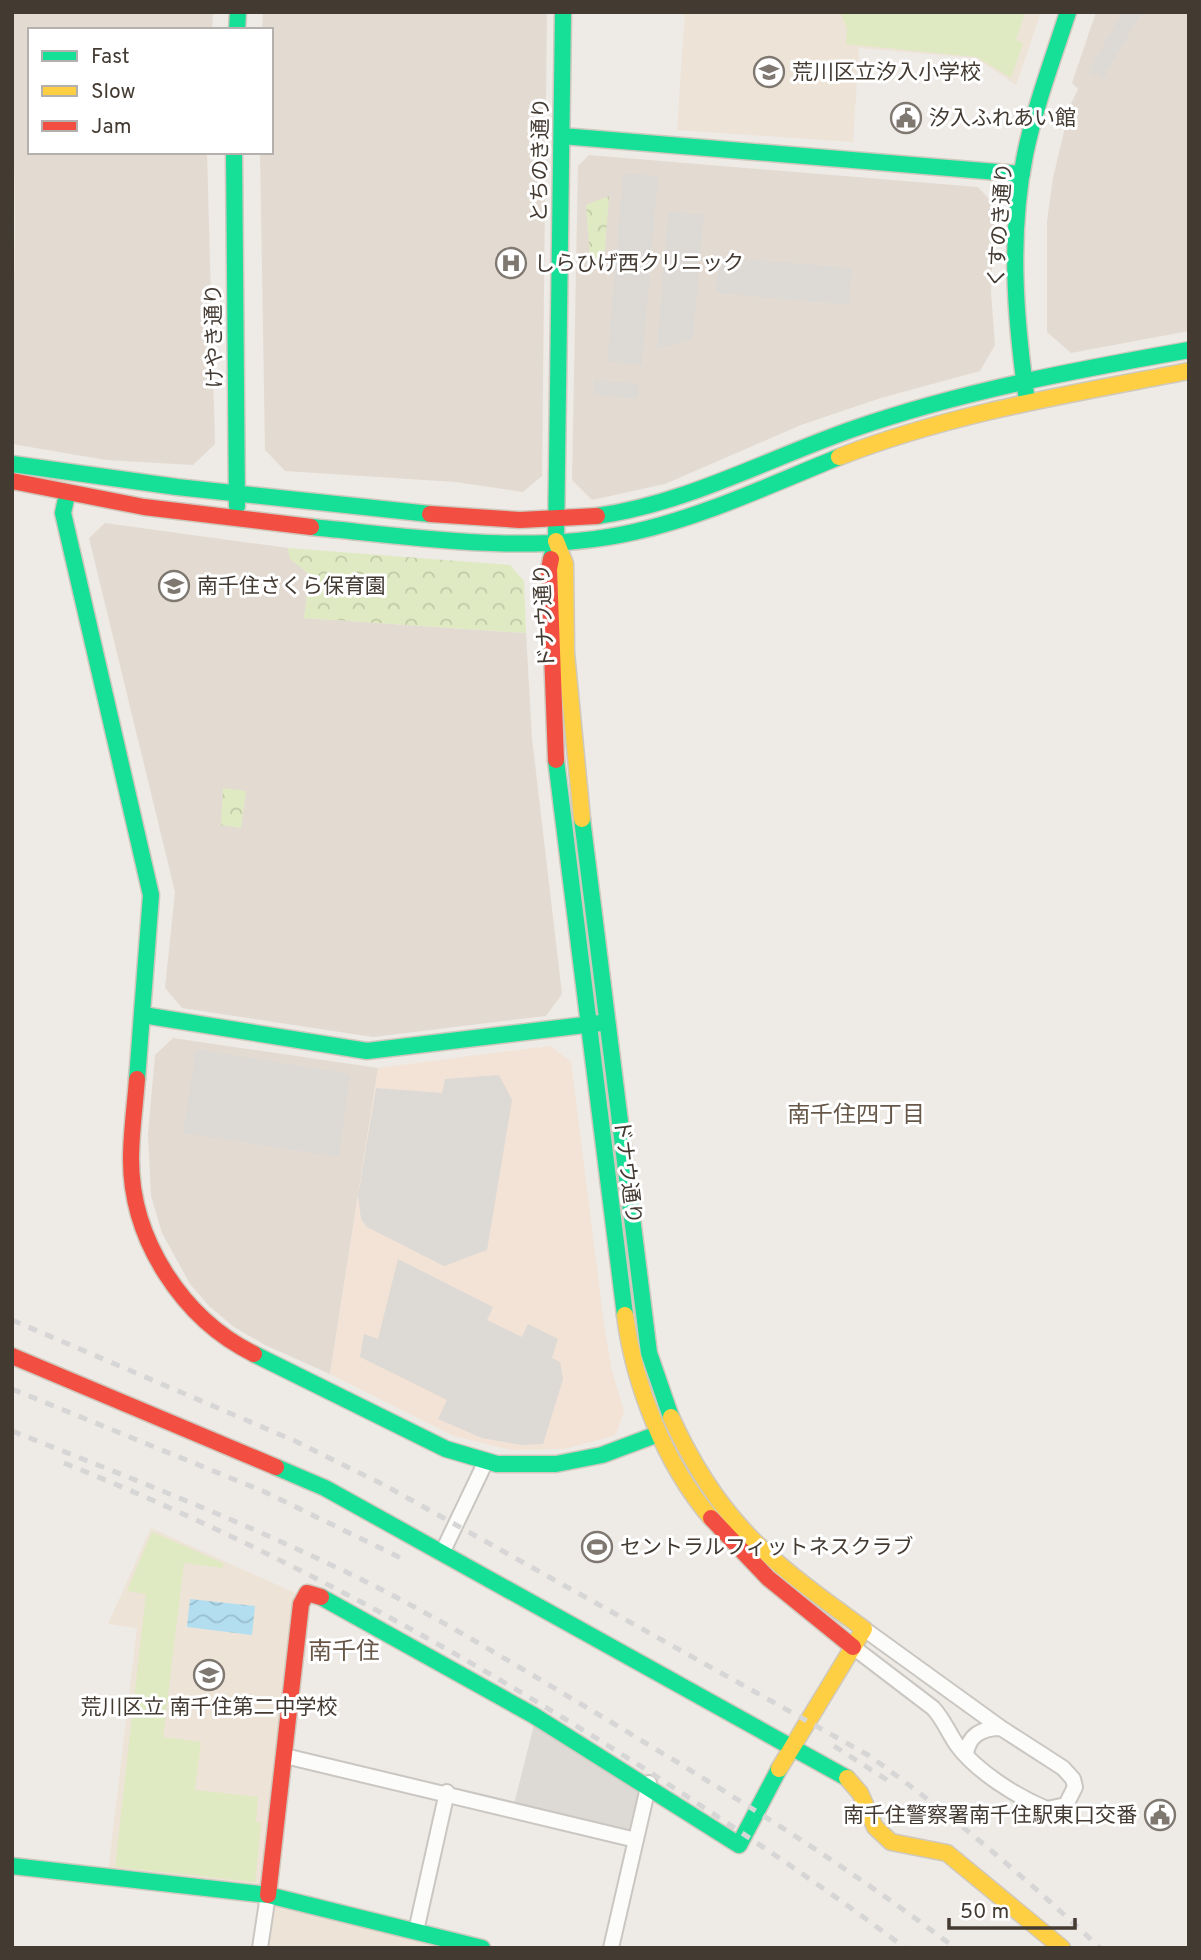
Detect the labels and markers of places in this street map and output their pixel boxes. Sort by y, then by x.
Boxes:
school or university icon: 荒川区立汐入小学校 [752,55,786,89]
place label: 荒川区立汐入小学校 [792,60,981,87]
public building icon: 汐入ふれあい館 [889,101,923,135]
place label: 汐入ふれあい館 [929,106,1076,133]
hospital icon: しらひげ西クリニック [494,246,528,280]
place label: しらひげ西クリニック [534,251,744,278]
school or university icon: 南千住さくら保育園 [157,569,191,603]
place label: 南千住さくら保育園 [197,574,386,601]
sports icon: セントラルフィットネスクラブ [580,1530,614,1564]
place label: セントラルフィットネスクラブ [620,1535,914,1562]
school or university icon: 荒川区立 南千住第二中学校 [192,1658,226,1692]
place label: 荒川区立 南千住第二中学校 [81,1695,337,1722]
public building icon: 南千住警察署南千住駅東口交番 [1143,1798,1177,1832]
place label: 南千住警察署南千住駅東口交番 [843,1803,1137,1830]

